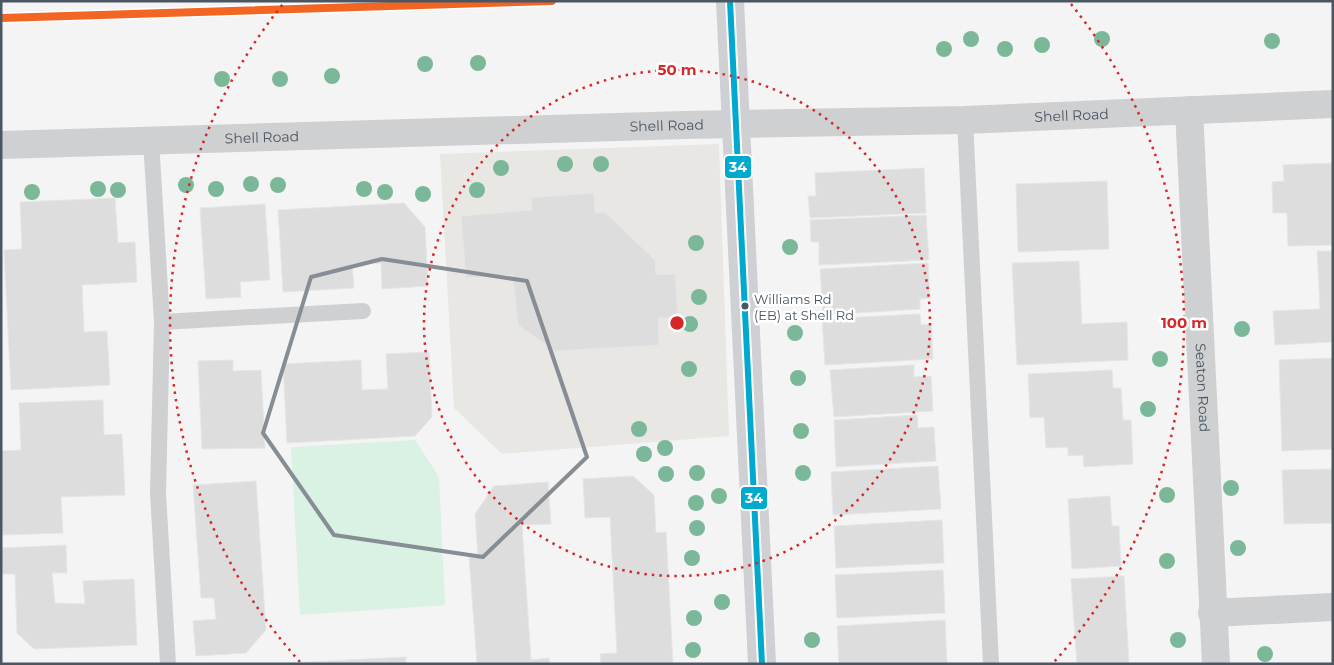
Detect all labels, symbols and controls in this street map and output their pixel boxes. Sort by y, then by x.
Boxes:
text: 50 m [657,60,697,79]
street label: Shell Road [1034,105,1109,126]
street label: Shell Road [629,116,704,136]
street label: Shell Road [224,127,299,147]
line badge: 34 [724,155,752,179]
text: 34 [728,158,747,176]
place label: Williams Rd (EB) at Shell Rd [754,291,854,323]
marker: Williams Rd (EB) at Shell Rd [740,301,750,311]
text: 100 m [1161,313,1207,332]
centre of rings [668,314,686,332]
street label: Seaton Road [1191,343,1214,433]
line badge: 34 [740,486,768,510]
text: 34 [744,489,763,507]

